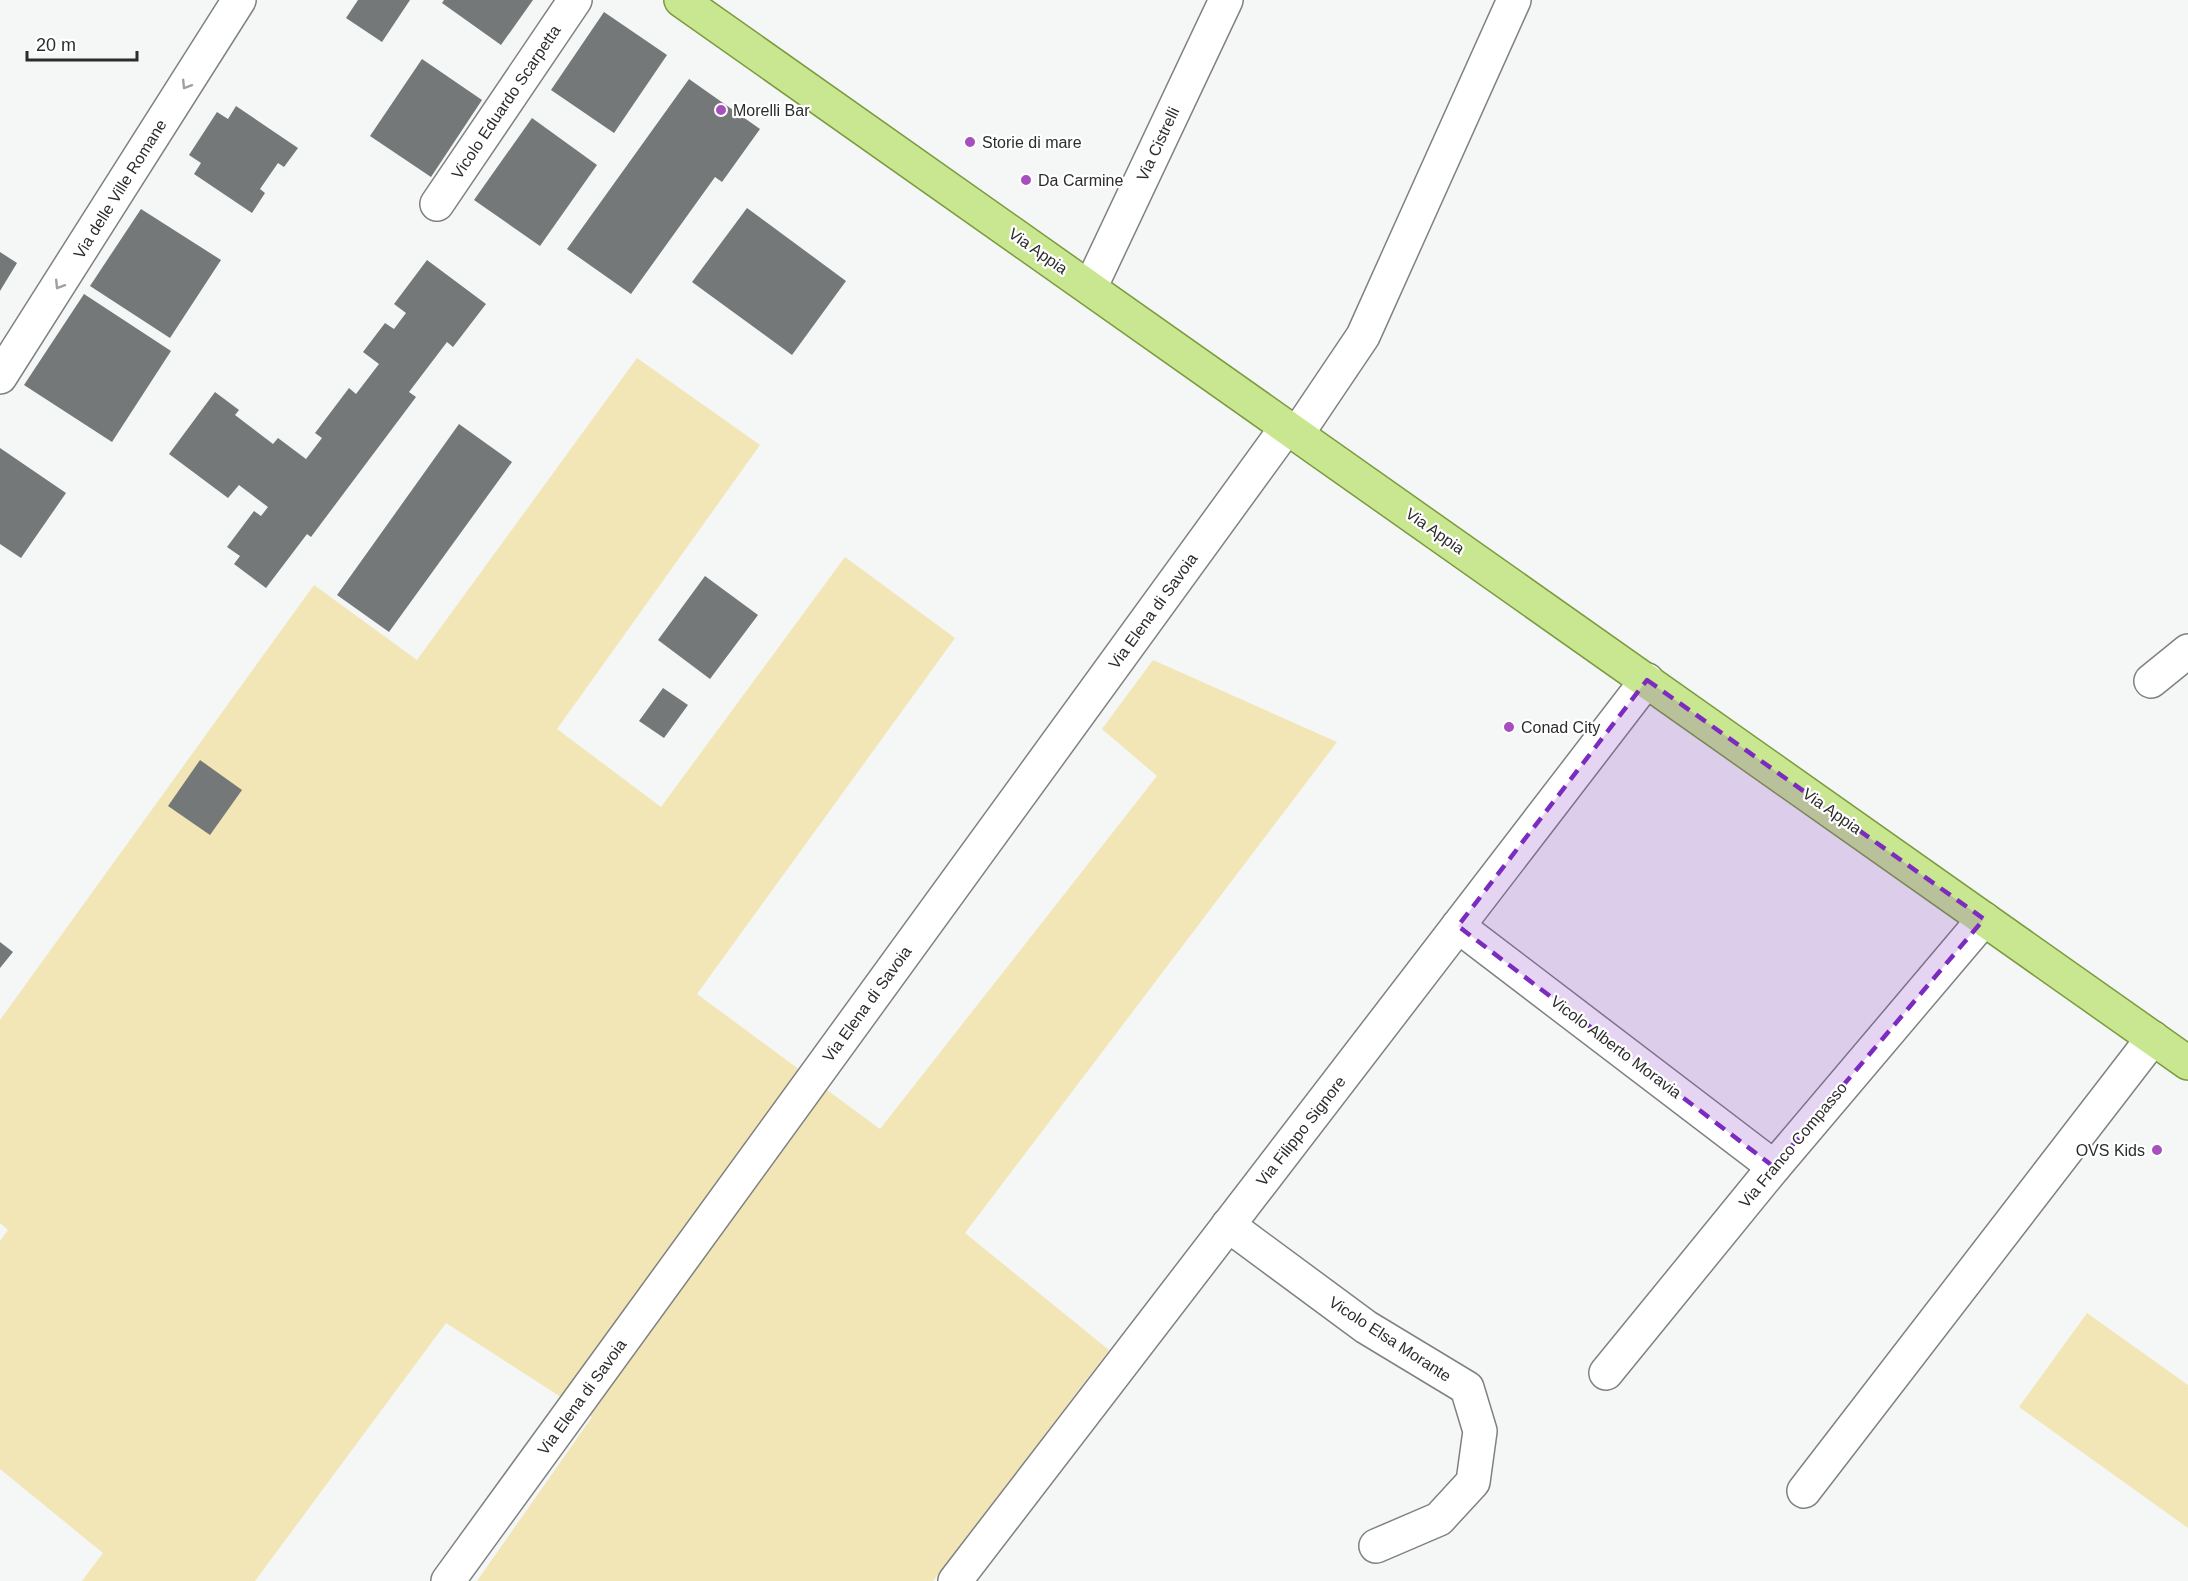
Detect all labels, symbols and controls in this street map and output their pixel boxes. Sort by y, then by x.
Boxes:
street label: Vicolo Eduardo Scarpetta [448,22,564,182]
scale bar [27,24,136,62]
text: 20 m [36,35,76,55]
one-way arrow [181,79,193,89]
place label: Morelli Bar [733,102,810,119]
marker: Morelli Bar [714,103,728,117]
street label: Via Cistrelli [1133,104,1183,184]
street label: Via delle Ville Romane [70,116,170,262]
place label: Storie di mare [982,134,1082,151]
marker: Storie di mare [963,135,977,149]
place label: Da Carmine [1038,172,1123,189]
marker: Da Carmine [1019,173,1033,187]
street label: Via Appia [1006,225,1071,277]
one-way arrow [54,279,66,289]
street label: Via Appia [1403,505,1468,557]
street label: Via Elena di Savoia [1105,550,1201,672]
place label: Conad City [1521,719,1600,736]
marker: Conad City [1502,720,1516,734]
street label: Via Appia [1800,785,1865,837]
street label: Via Elena di Savoia [819,943,915,1065]
street label: Vicolo Alberto Moravia [1547,992,1685,1102]
street label: Via Filippo Signore [1253,1073,1349,1189]
street label: Via Franco Compasso [1736,1079,1850,1211]
place label: OVS Kids [2076,1142,2145,1159]
marker: OVS Kids [2150,1143,2164,1157]
street label: Vicolo Elsa Morante [1326,1293,1454,1385]
street label: Via Elena di Savoia [534,1336,630,1458]

